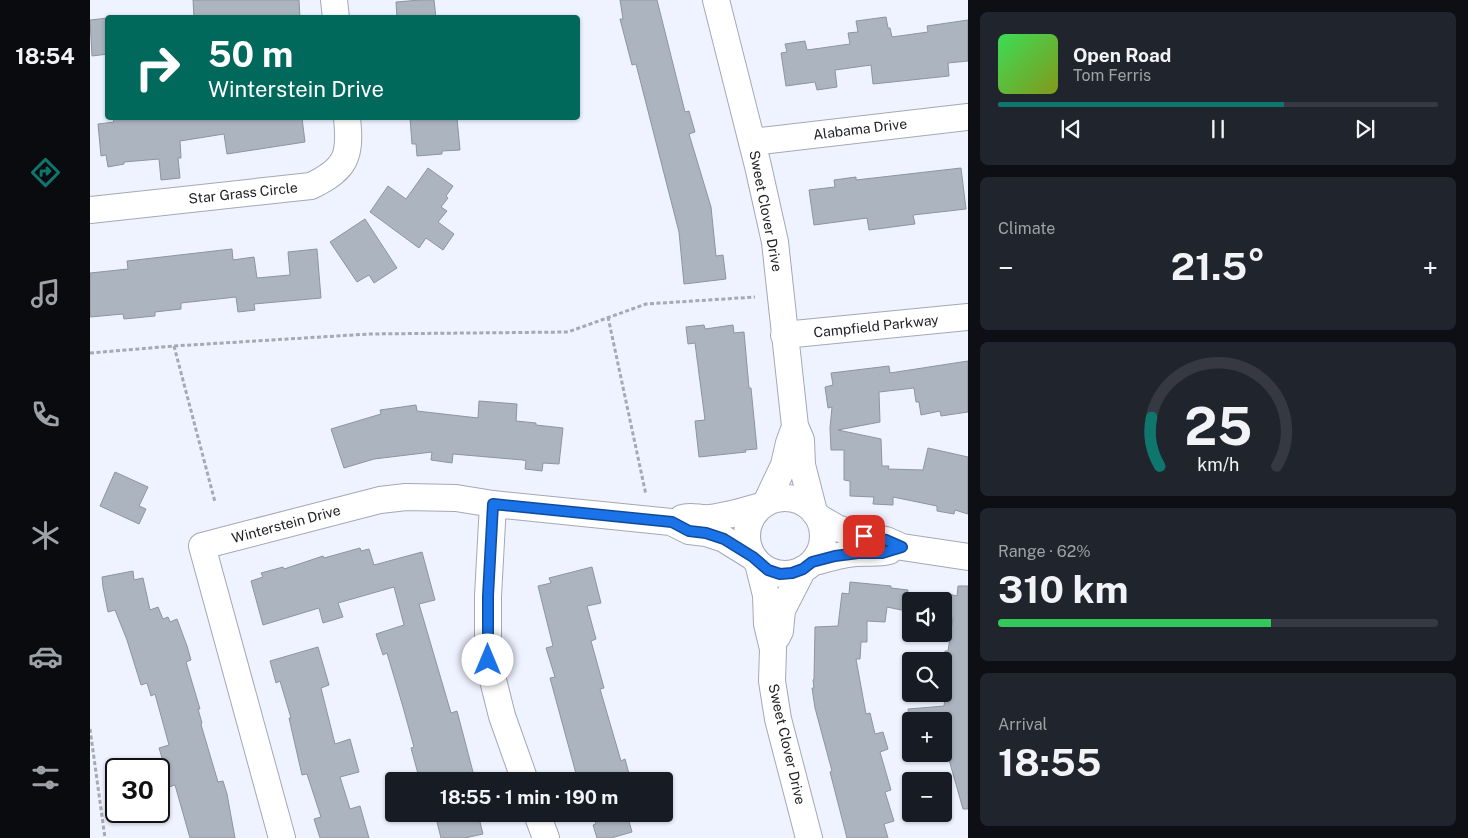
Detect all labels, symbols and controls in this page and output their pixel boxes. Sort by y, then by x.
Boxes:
text: 50 m [208,34,293,75]
icon: right [125,35,190,100]
text: 18:54 [15,43,75,69]
text: Open Road [1073,44,1171,66]
text: Tom Ferris [1073,66,1151,85]
text: Winterstein Drive [208,76,384,102]
street label: Alabama Drive [812,115,908,143]
icon: previous [1057,115,1085,143]
icon: pause [1204,115,1232,143]
icon: next [1351,115,1379,143]
street label: Sweet Clover Drive [746,149,786,273]
icon: directions [28,155,63,190]
street label: Star Grass Circle [188,179,298,207]
text: Climate [998,219,1055,238]
text: 21.5° [1171,244,1265,289]
text: − [998,251,1014,284]
text: + [1422,251,1438,284]
icon: music [28,276,63,311]
street label: Campfield Parkway [813,311,940,341]
text: 25 [1184,396,1252,457]
icon: phone [28,397,63,432]
text: km/h [1197,454,1239,475]
street label: Winterstein Drive [230,502,342,546]
pin [843,515,885,557]
icon: climate [28,518,63,553]
icon: arrive [850,522,878,550]
text: Range · 62% [998,542,1091,561]
text: 310 km [998,567,1129,612]
map controls [902,592,952,822]
button: sound [902,592,952,642]
position arrow [461,633,513,685]
icon: car [28,639,63,674]
button: search [902,652,952,702]
street label: Sweet Clover Drive [765,682,809,806]
button: + [902,712,952,762]
text: Arrival [998,715,1047,734]
text: 18:55 [998,740,1101,785]
speed limit sign: 30 [105,758,170,823]
icon: filters [28,760,63,795]
button: − [902,772,952,822]
text: 18:55 · 1 min · 190 m [440,786,618,808]

